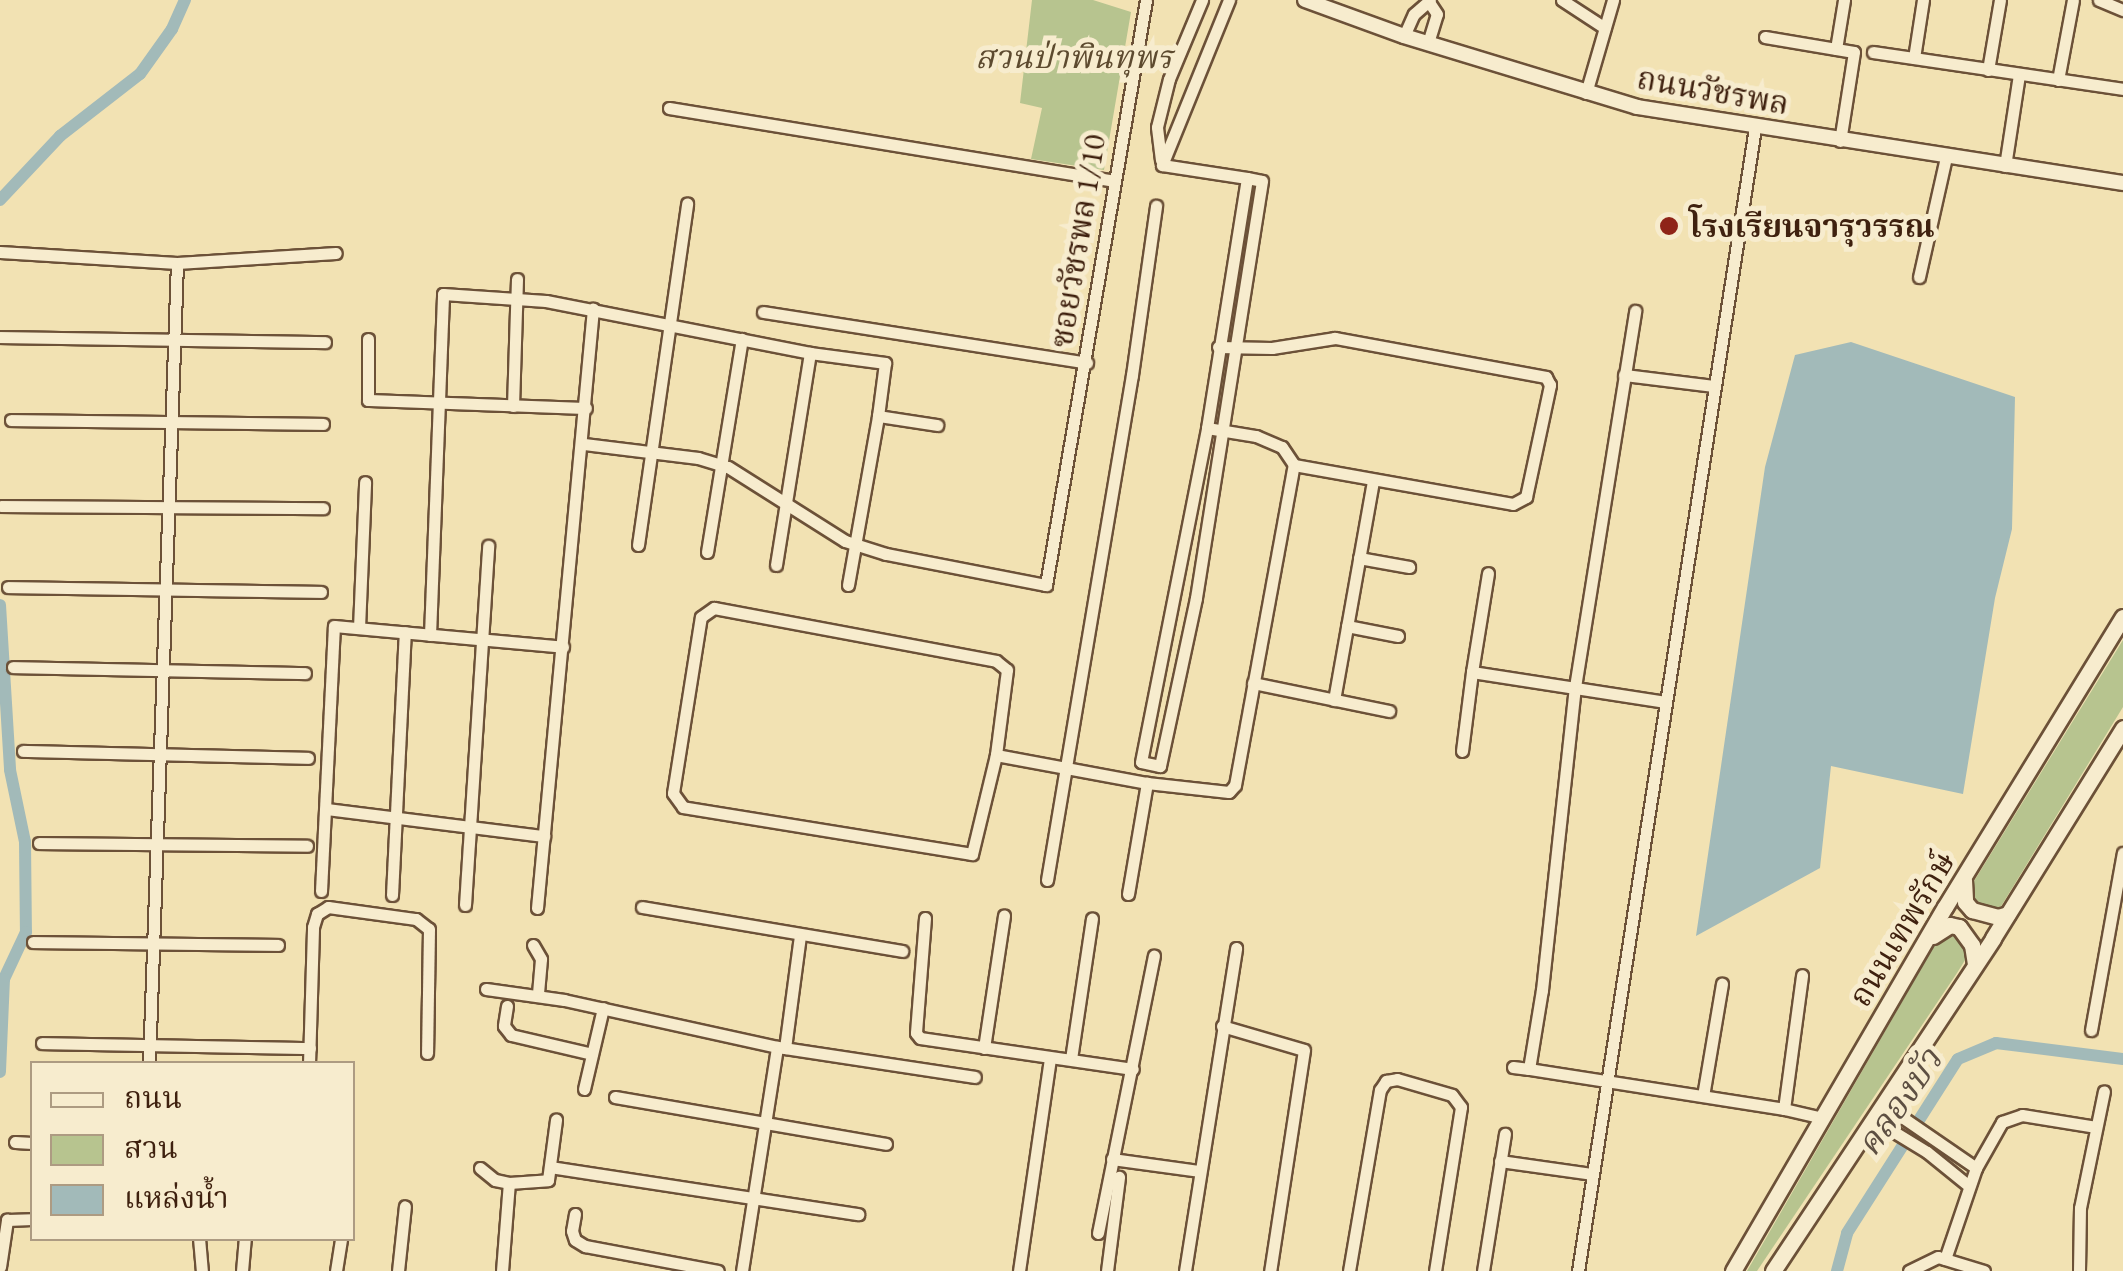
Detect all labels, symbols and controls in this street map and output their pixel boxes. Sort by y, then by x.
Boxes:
park label: สวนป่าพินทุพร [975,38,1173,76]
street label: ถนนวัชรพล [1634,59,1792,123]
street label: ซอยวัชรพล 1/10 [1042,131,1114,351]
place label: โรงเรียนจารุวรรณ [1689,207,1935,245]
marker: โรงเรียนจารุวรรณ [1658,215,1680,237]
street label: ถนนเทพรักษ์ [1841,844,1963,1014]
water label: คลองบัว [1847,1040,1951,1164]
legend [30,1061,355,1241]
text: ถนน [124,1078,182,1117]
text: สวน [124,1128,178,1167]
text: แหล่งน้ำ [124,1178,229,1217]

